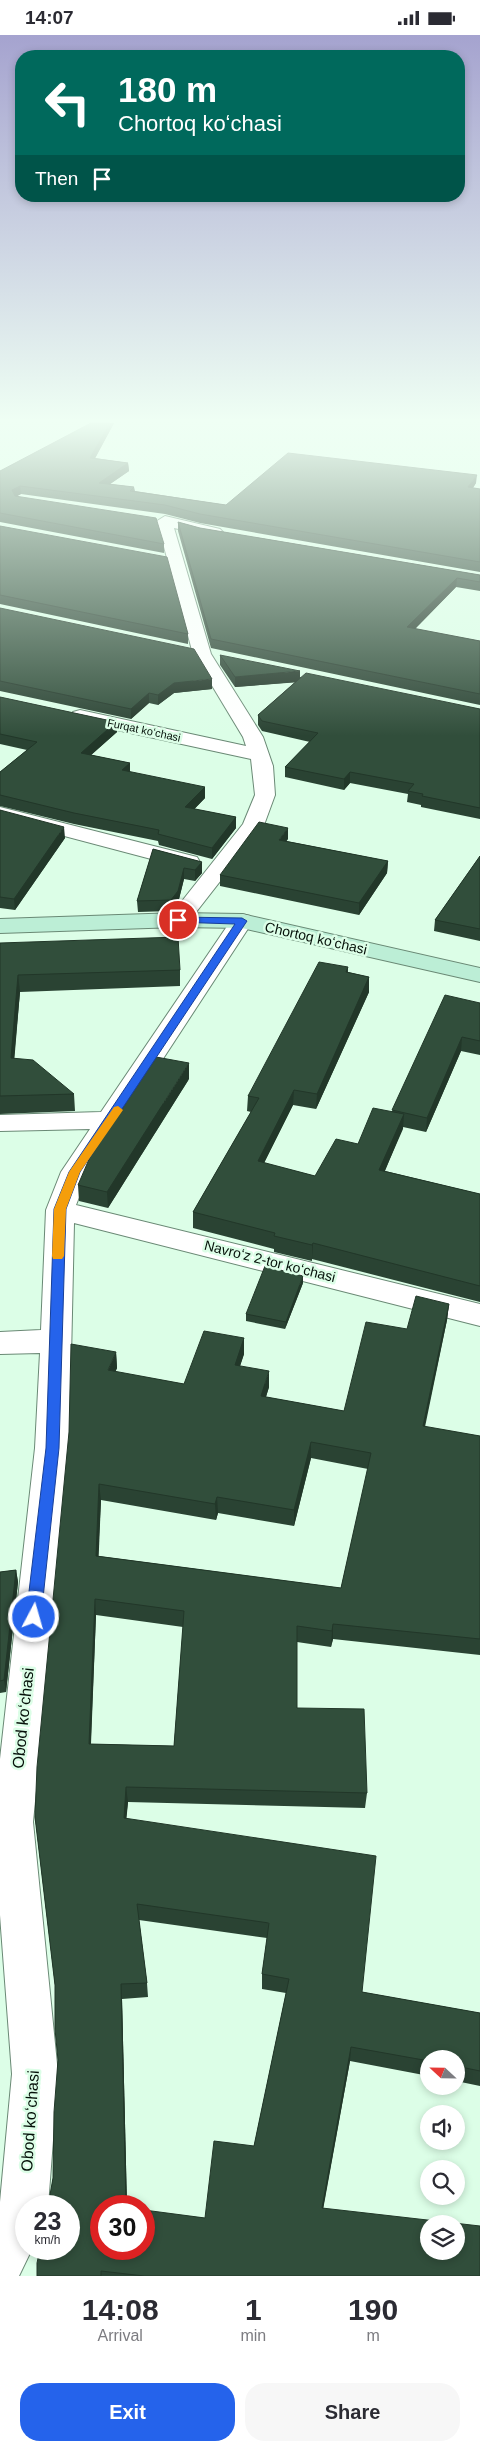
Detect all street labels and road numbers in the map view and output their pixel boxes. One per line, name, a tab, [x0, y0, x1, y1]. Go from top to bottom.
street label: Furqat koʻchasi	[106, 716, 182, 744]
street label: Chortoq koʻchasi	[263, 918, 369, 958]
street label: Navroʻz 2-tor koʻchasi	[203, 1237, 337, 1285]
street label: Obod koʻchasi	[9, 1667, 37, 1769]
street label: Obod koʻchasi	[18, 2070, 42, 2172]

